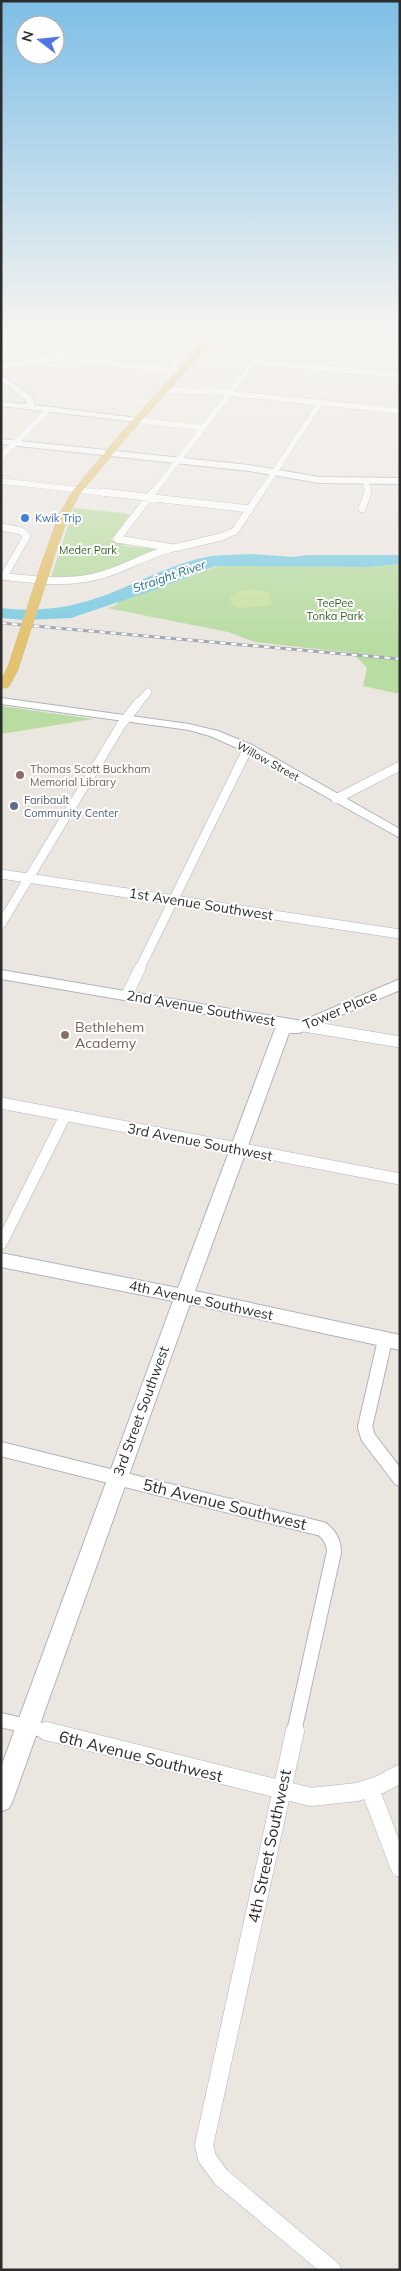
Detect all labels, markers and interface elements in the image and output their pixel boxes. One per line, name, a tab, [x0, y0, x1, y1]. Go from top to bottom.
north arrow	[15, 15, 65, 65]
text: N	[17, 29, 38, 44]
place label: Kwik Trip	[35, 511, 82, 525]
marker: Kwik Trip	[19, 512, 31, 524]
park label: Meder Park	[59, 543, 117, 557]
water label: Straight River	[131, 556, 208, 595]
park label: TeePee Tonka Park	[307, 596, 364, 623]
street label: Willow Street	[234, 738, 302, 784]
place label: Thomas Scott Buckham Memorial Library	[30, 762, 150, 789]
marker: Thomas Scott Buckham Memorial Library	[14, 769, 26, 781]
place label: Faribault Community Center	[24, 793, 118, 820]
marker: Faribault Community Center	[8, 800, 20, 812]
street label: 1st Avenue Southwest	[128, 884, 274, 924]
street label: 2nd Avenue Southwest	[125, 986, 277, 1030]
street label: Tower Place	[300, 986, 380, 1034]
place label: Bethlehem Academy	[75, 1018, 144, 1052]
marker: Bethlehem Academy	[59, 1029, 71, 1041]
street label: 3rd Avenue Southwest	[126, 1119, 274, 1165]
street label: 4th Avenue Southwest	[127, 1276, 275, 1324]
street label: 3rd Street Southwest	[109, 1343, 173, 1478]
street label: 5th Avenue Southwest	[141, 1474, 309, 1534]
street label: 6th Avenue Southwest	[57, 1726, 225, 1786]
street label: 4th Street Southwest	[243, 1767, 295, 1925]

